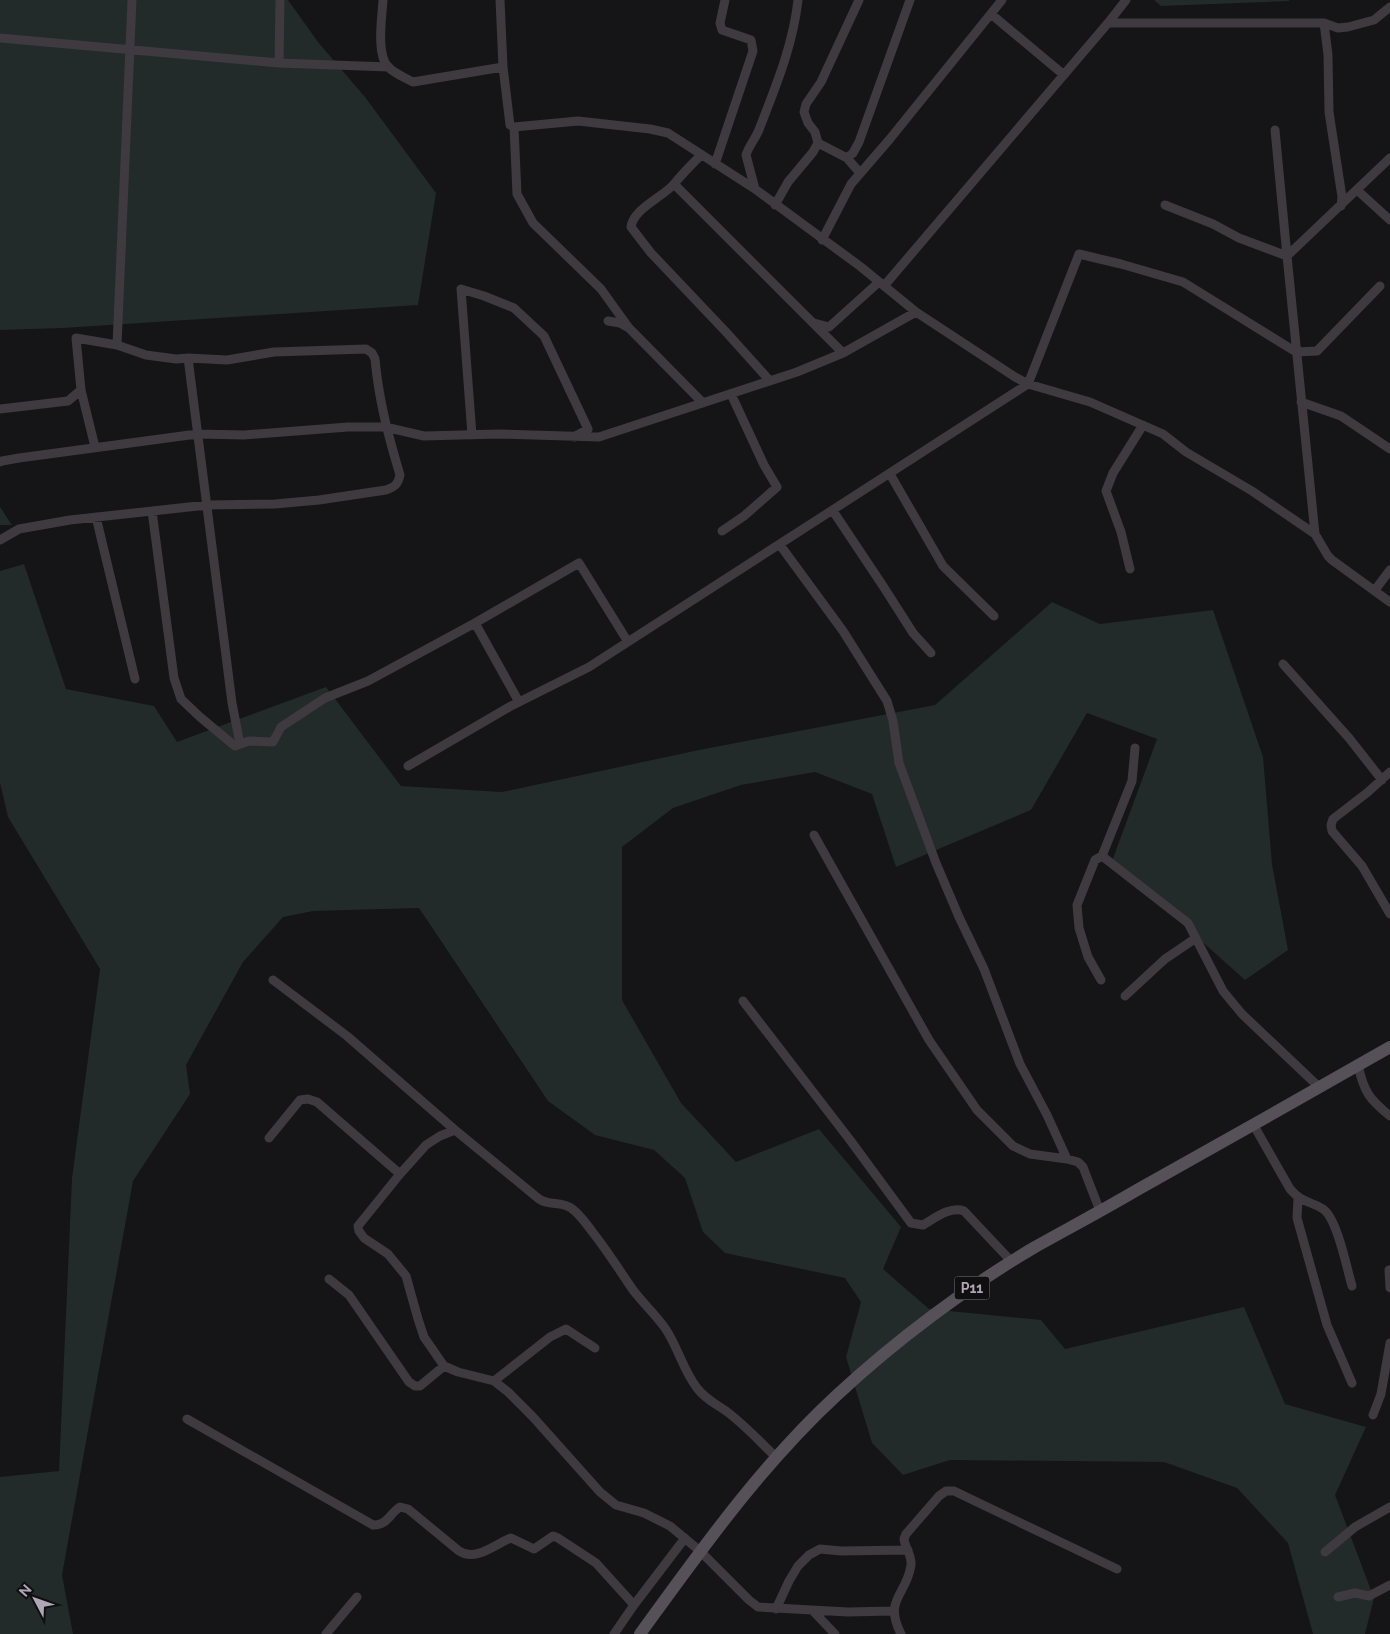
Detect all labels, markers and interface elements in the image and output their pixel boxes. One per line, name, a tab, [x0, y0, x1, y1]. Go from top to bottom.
road number: P11	[954, 1276, 990, 1300]
north arrow	[10, 1574, 60, 1624]
text: N	[16, 1581, 35, 1600]

